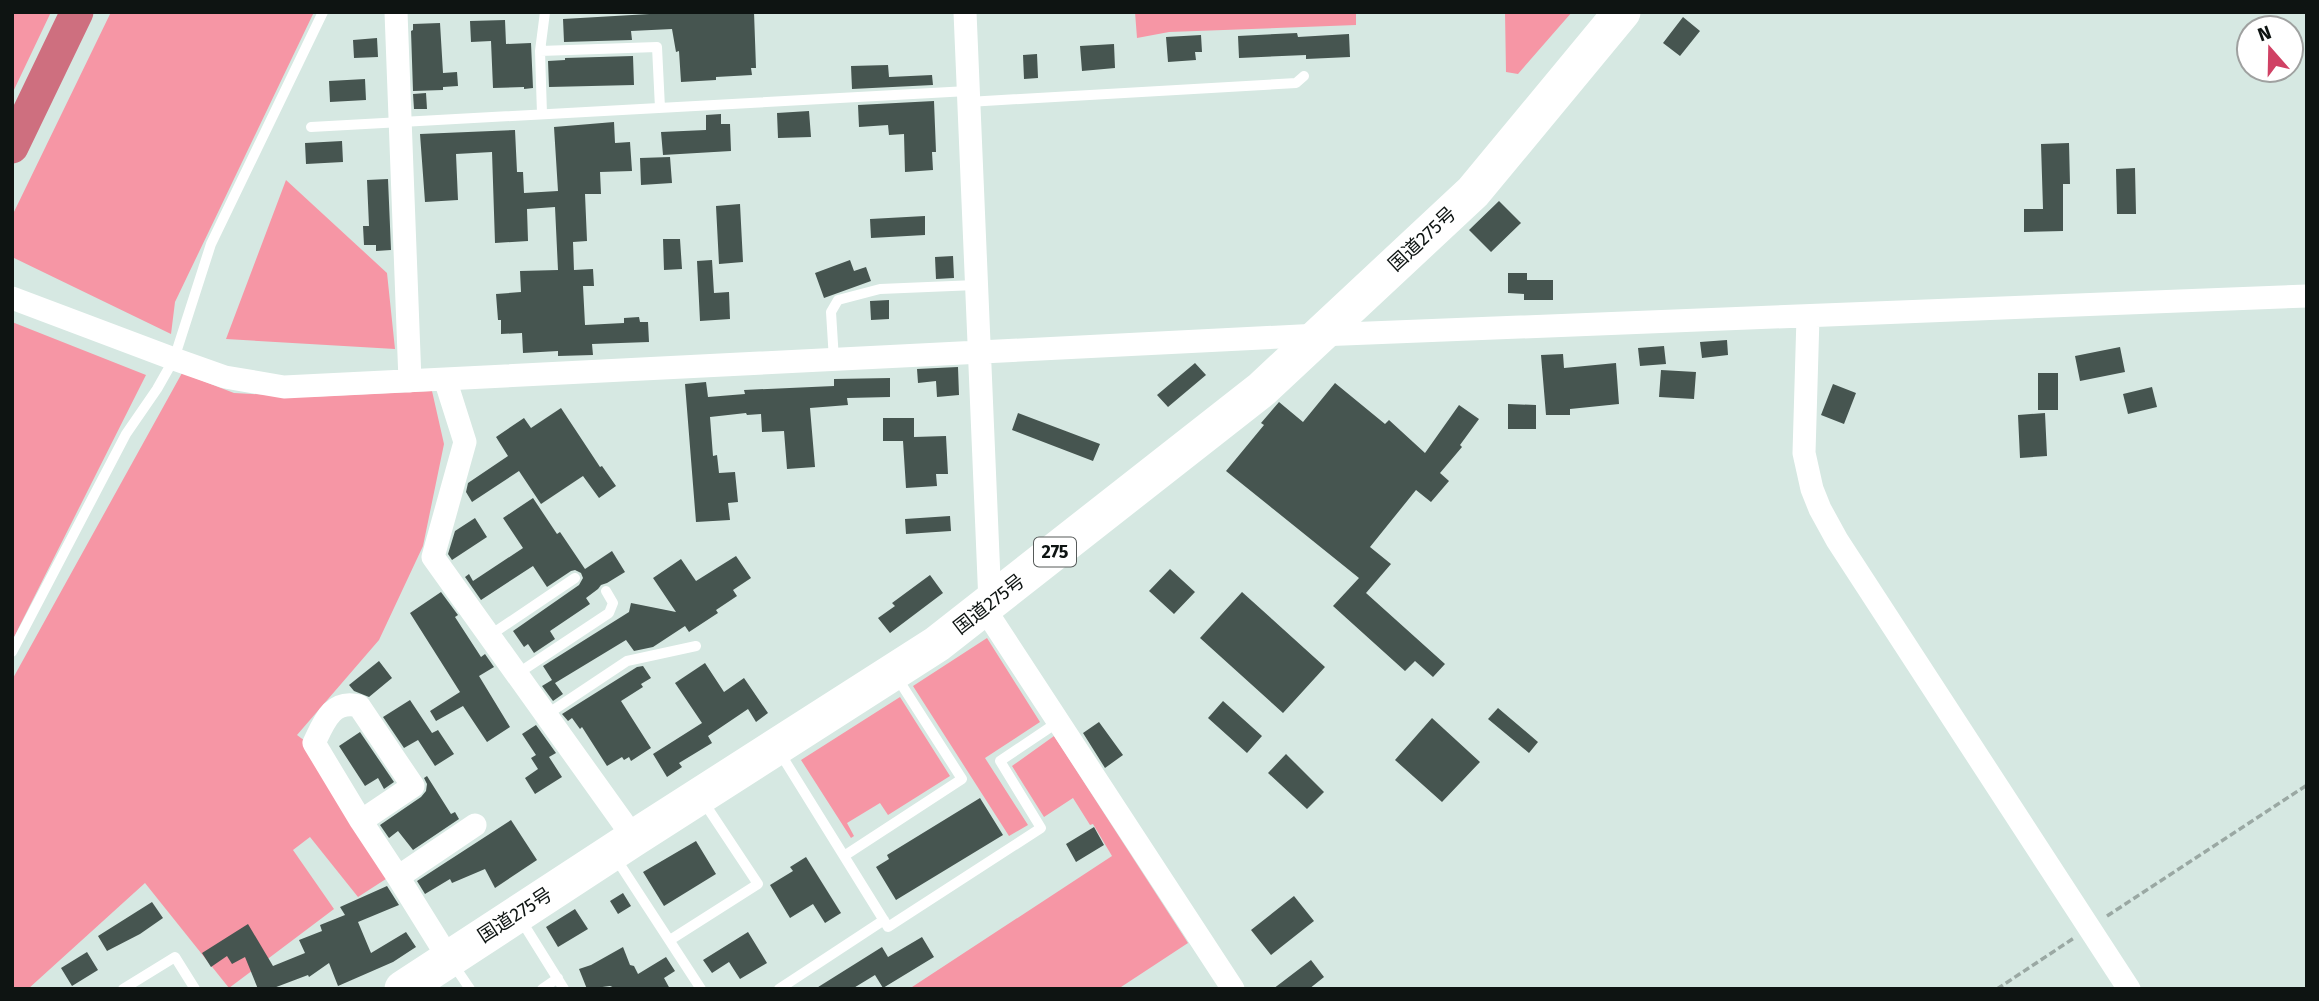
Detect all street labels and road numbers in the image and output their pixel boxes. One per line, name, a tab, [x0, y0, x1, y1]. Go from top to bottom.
street label: 国道275号	[1383, 202, 1461, 276]
road number: 275	[1034, 538, 1076, 566]
street label: 国道275号	[949, 569, 1029, 639]
street label: 国道275号	[474, 883, 556, 947]

